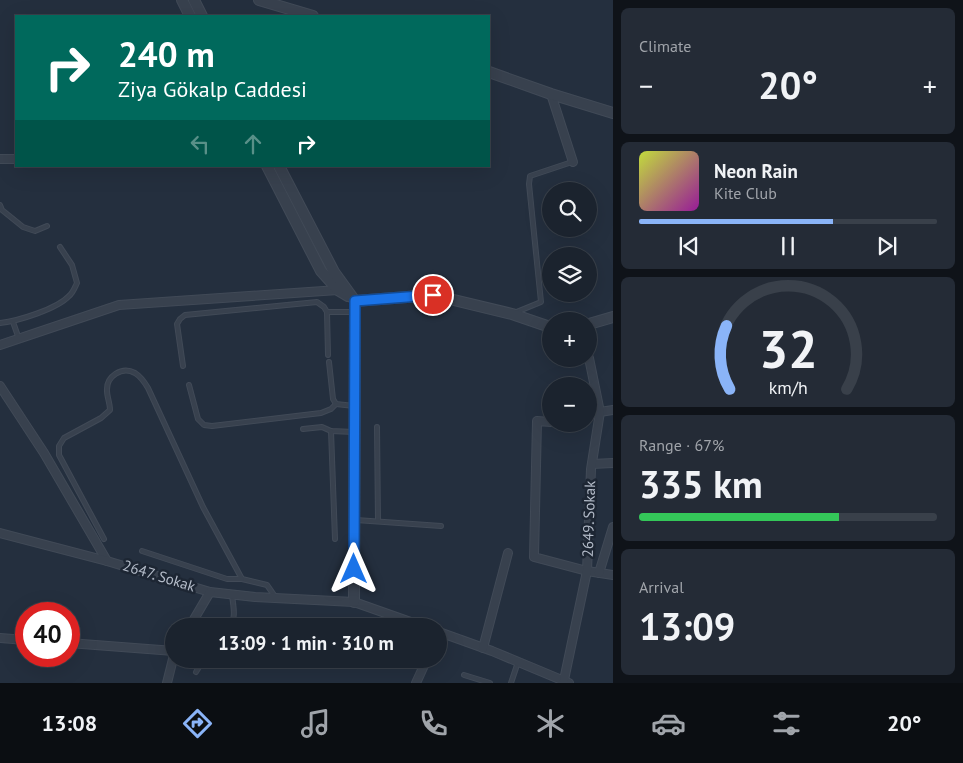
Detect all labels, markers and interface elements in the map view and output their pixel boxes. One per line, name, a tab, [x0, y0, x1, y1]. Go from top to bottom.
text: 240 m	[118, 31, 215, 77]
icon: right	[35, 35, 100, 100]
text: Climate	[639, 36, 691, 56]
text: 20°	[758, 60, 818, 109]
text: −	[639, 67, 653, 104]
text: +	[923, 67, 937, 104]
text: Ziya Gökalp Caddesi	[118, 75, 307, 103]
icon: left	[186, 130, 214, 158]
icon: ahead	[239, 130, 267, 158]
icon: right	[292, 130, 320, 158]
text: Neon Rain	[714, 159, 798, 183]
map controls	[542, 182, 597, 432]
button: search	[542, 182, 597, 237]
text: Kite Club	[714, 183, 777, 203]
icon: previous	[675, 232, 703, 260]
icon: pause	[774, 232, 802, 260]
icon: next	[873, 232, 901, 260]
button: layers	[542, 247, 597, 302]
pin	[412, 274, 454, 316]
icon: arrive	[419, 281, 447, 309]
button: +	[542, 312, 597, 367]
text: 32	[759, 315, 817, 382]
text: km/h	[768, 376, 808, 399]
button: −	[542, 377, 597, 432]
text: Range · 67%	[639, 435, 724, 455]
text: 335 km	[639, 459, 763, 508]
street label: 2649. Sokak	[578, 480, 599, 558]
position arrow	[327, 542, 379, 594]
street label: 2647. Sokak	[121, 555, 199, 596]
text: Arrival	[639, 577, 684, 597]
text: 13:09	[639, 601, 735, 650]
speed limit sign: 40	[15, 602, 80, 667]
text: 13:09 · 1 min · 310 m	[218, 631, 394, 655]
icon: directions	[180, 706, 215, 741]
icon: music	[298, 706, 333, 741]
icon: phone	[416, 706, 451, 741]
icon: climate	[533, 706, 568, 741]
icon: car	[651, 706, 686, 741]
icon: filters	[769, 706, 804, 741]
text: 13:08	[41, 709, 97, 737]
text: 20°	[887, 709, 921, 737]

